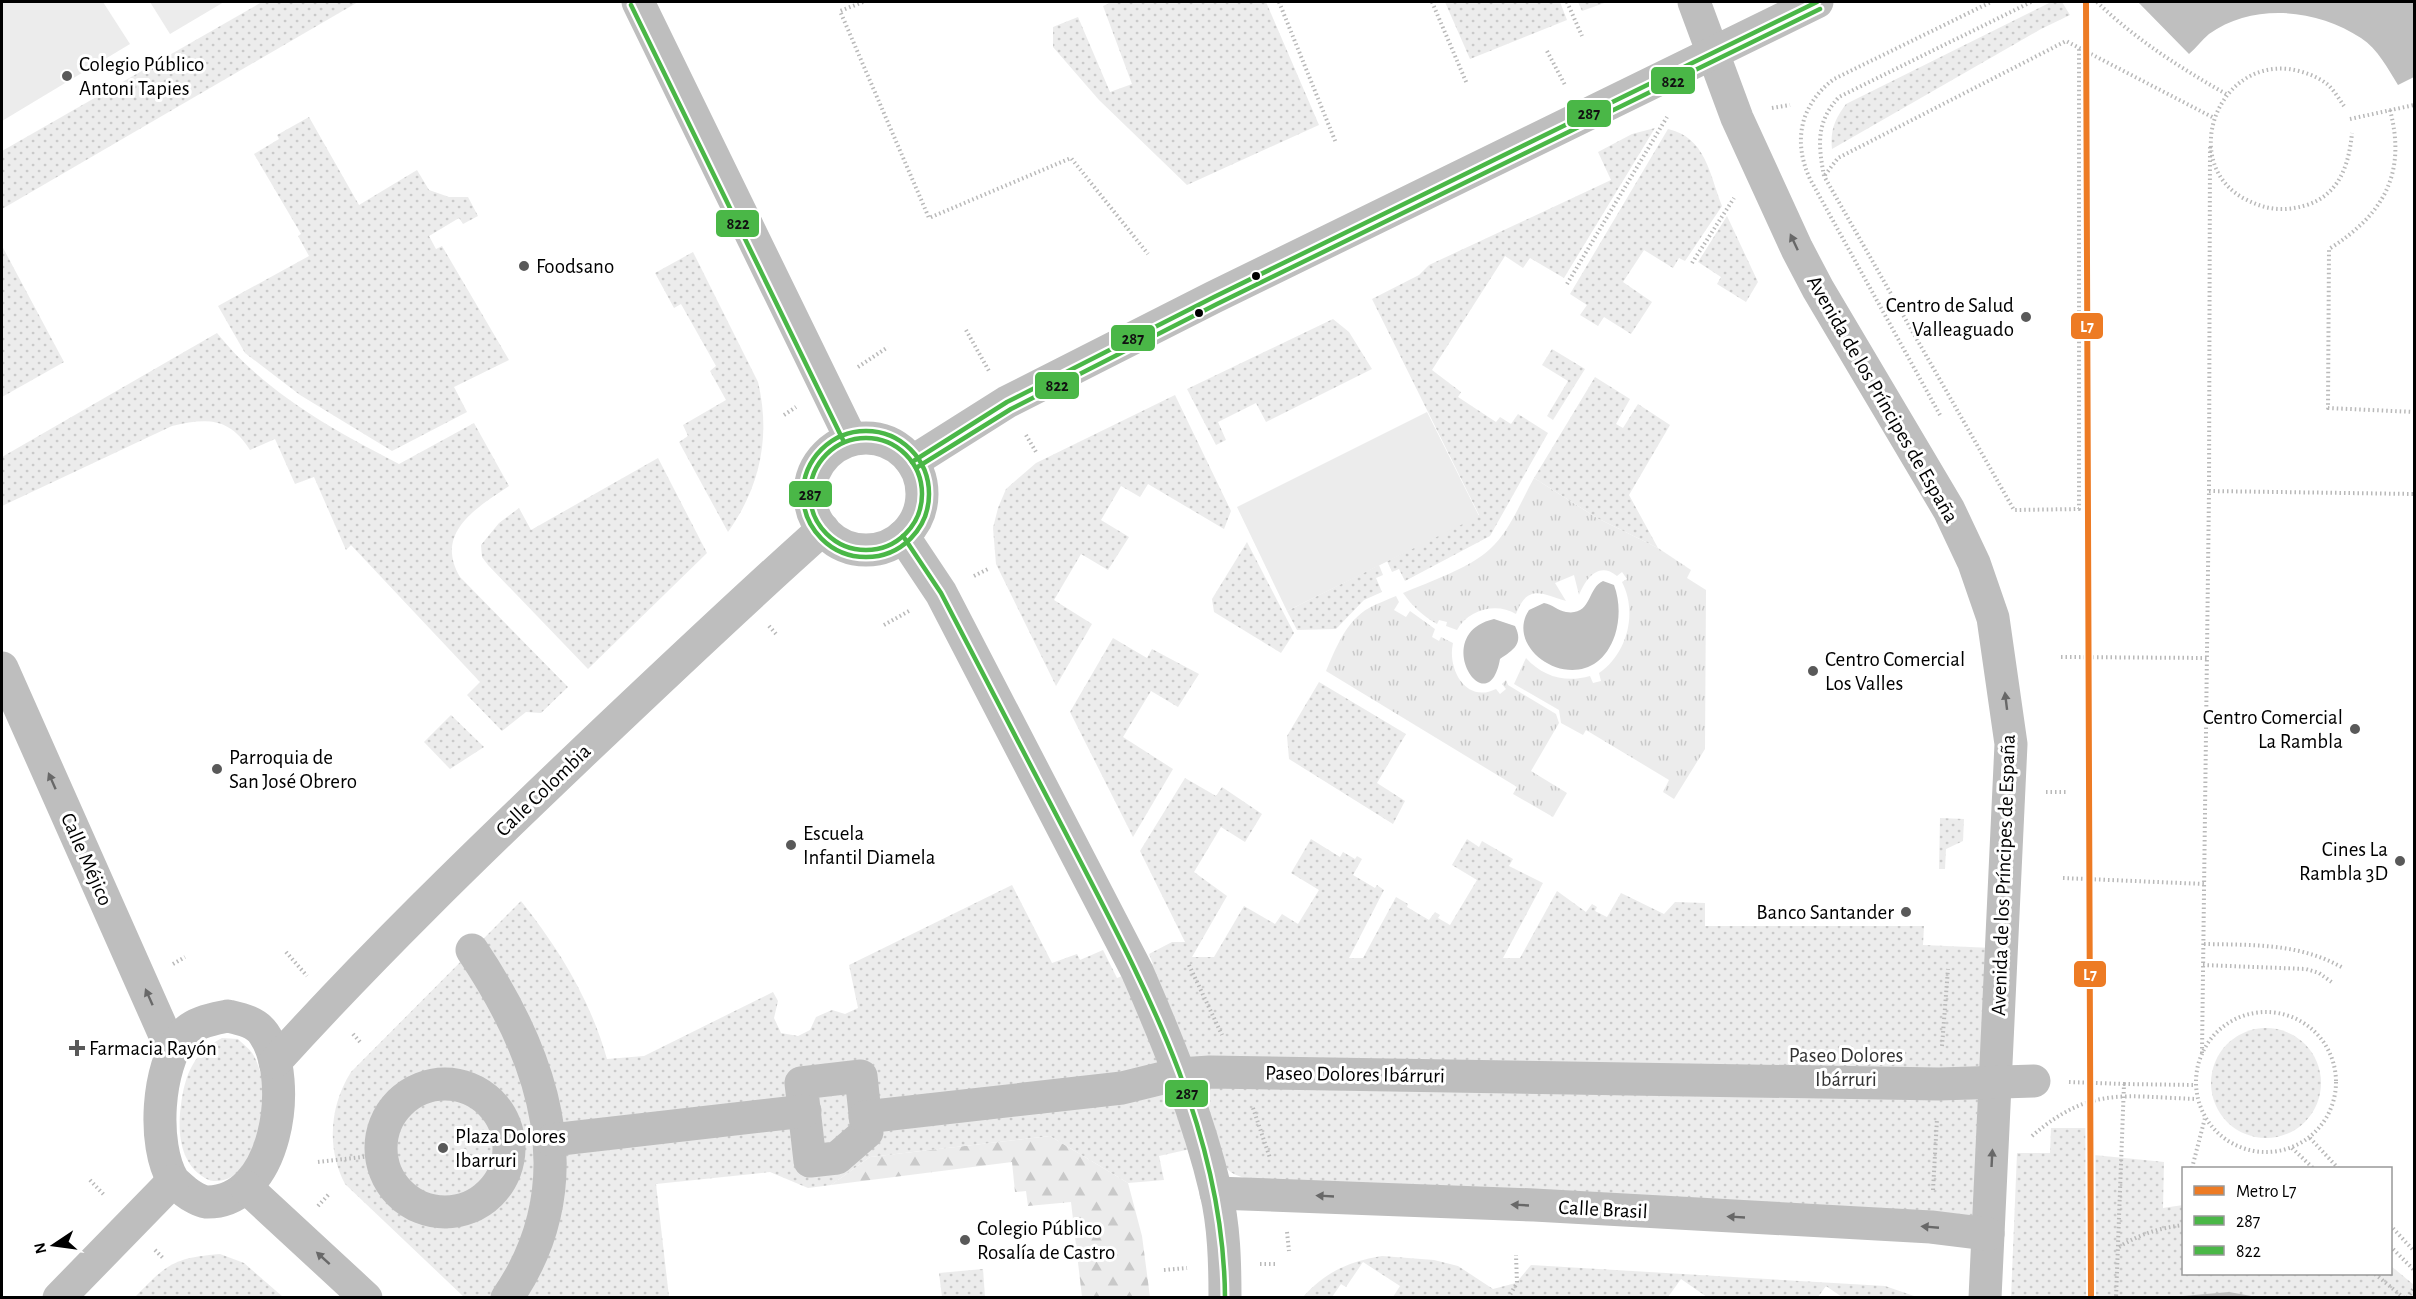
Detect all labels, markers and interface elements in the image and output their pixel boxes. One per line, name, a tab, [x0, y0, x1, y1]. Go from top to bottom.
place label: Colegio Público Antoni Tapies	[79, 54, 204, 99]
line badge: 822	[1650, 66, 1696, 95]
marker: Colegio Público Antoni Tapies	[60, 69, 74, 83]
text: 822	[1662, 74, 1685, 90]
line badge: 287	[1566, 99, 1612, 128]
text: 287	[1578, 106, 1600, 122]
line badge: 822	[715, 209, 760, 238]
text: 822	[727, 216, 750, 232]
one-way arrow	[1789, 233, 1799, 251]
place label: Foodsano	[536, 256, 614, 277]
marker: Foodsano	[517, 259, 531, 273]
unlabelled marker	[1250, 270, 1262, 282]
street label: Avenida de los Príncipes de España	[1803, 272, 1962, 527]
place label: Centro de Salud Valleaguado	[1886, 295, 2014, 340]
unlabelled marker	[1193, 307, 1205, 319]
marker: Centro de Salud Valleaguado	[2019, 310, 2033, 324]
line badge: L7	[2070, 312, 2104, 340]
text: L7	[2080, 319, 2094, 335]
line badge: 287	[1110, 324, 1156, 352]
text: 287	[1122, 331, 1144, 347]
line badge: 822	[1034, 371, 1080, 400]
text: 822	[1046, 378, 1069, 394]
line badge: 287	[788, 480, 833, 508]
text: 287	[799, 487, 821, 503]
place label: Centro Comercial Los Valles	[1825, 649, 1965, 694]
marker: Centro Comercial Los Valles	[1806, 664, 1820, 678]
one-way arrow	[2001, 691, 2011, 710]
place label: Centro Comercial La Rambla	[2203, 707, 2343, 752]
marker: Centro Comercial La Rambla	[2348, 722, 2362, 736]
street label: Avenida de los Príncipes de España	[1988, 734, 2019, 1016]
street label: Calle Colombia	[492, 740, 595, 841]
place label: Parroquia de San José Obrero	[229, 747, 357, 792]
marker: Parroquia de San José Obrero	[210, 762, 224, 776]
one-way arrow	[47, 772, 56, 790]
street label: Calle Méjico	[57, 810, 116, 909]
place label: Escuela Infantil Diamela	[803, 823, 936, 868]
marker: Escuela Infantil Diamela	[784, 838, 798, 852]
place label: Cines La Rambla 3D	[2299, 839, 2388, 884]
marker: Cines La Rambla 3D	[2393, 854, 2407, 868]
place label: Banco Santander	[1756, 902, 1894, 923]
marker: Banco Santander	[1899, 905, 1913, 919]
line badge: L7	[2073, 960, 2107, 988]
text: L7	[2083, 967, 2097, 983]
one-way arrow	[144, 989, 153, 1006]
place label: Farmacia Rayón	[89, 1038, 217, 1059]
marker: Farmacia Rayón	[70, 1041, 84, 1055]
park label: Paseo Dolores Ibárruri	[1789, 1045, 1903, 1090]
street label: Paseo Dolores Ibárruri	[1265, 1062, 1445, 1087]
line badge: 287	[1164, 1079, 1209, 1108]
text: 287	[1176, 1086, 1198, 1102]
place label: Plaza Dolores Ibarruri	[455, 1126, 566, 1171]
marker: Plaza Dolores Ibarruri	[436, 1141, 450, 1155]
one-way arrow	[1988, 1148, 1997, 1167]
legend	[2182, 1167, 2392, 1275]
text: Metro L7	[2236, 1183, 2296, 1201]
one-way arrow	[1316, 1192, 1335, 1201]
street label: Calle Brasil	[1558, 1197, 1648, 1222]
one-way arrow	[1510, 1200, 1529, 1209]
one-way arrow	[1726, 1212, 1745, 1221]
text: 287	[2236, 1213, 2260, 1231]
north arrow	[24, 1215, 84, 1275]
place label: Colegio Público Rosalía de Castro	[977, 1218, 1115, 1263]
one-way arrow	[1921, 1223, 1940, 1232]
marker: Colegio Público Rosalía de Castro	[958, 1233, 972, 1247]
text: N	[31, 1241, 49, 1255]
text: 822	[2236, 1243, 2261, 1261]
one-way arrow	[316, 1252, 331, 1265]

